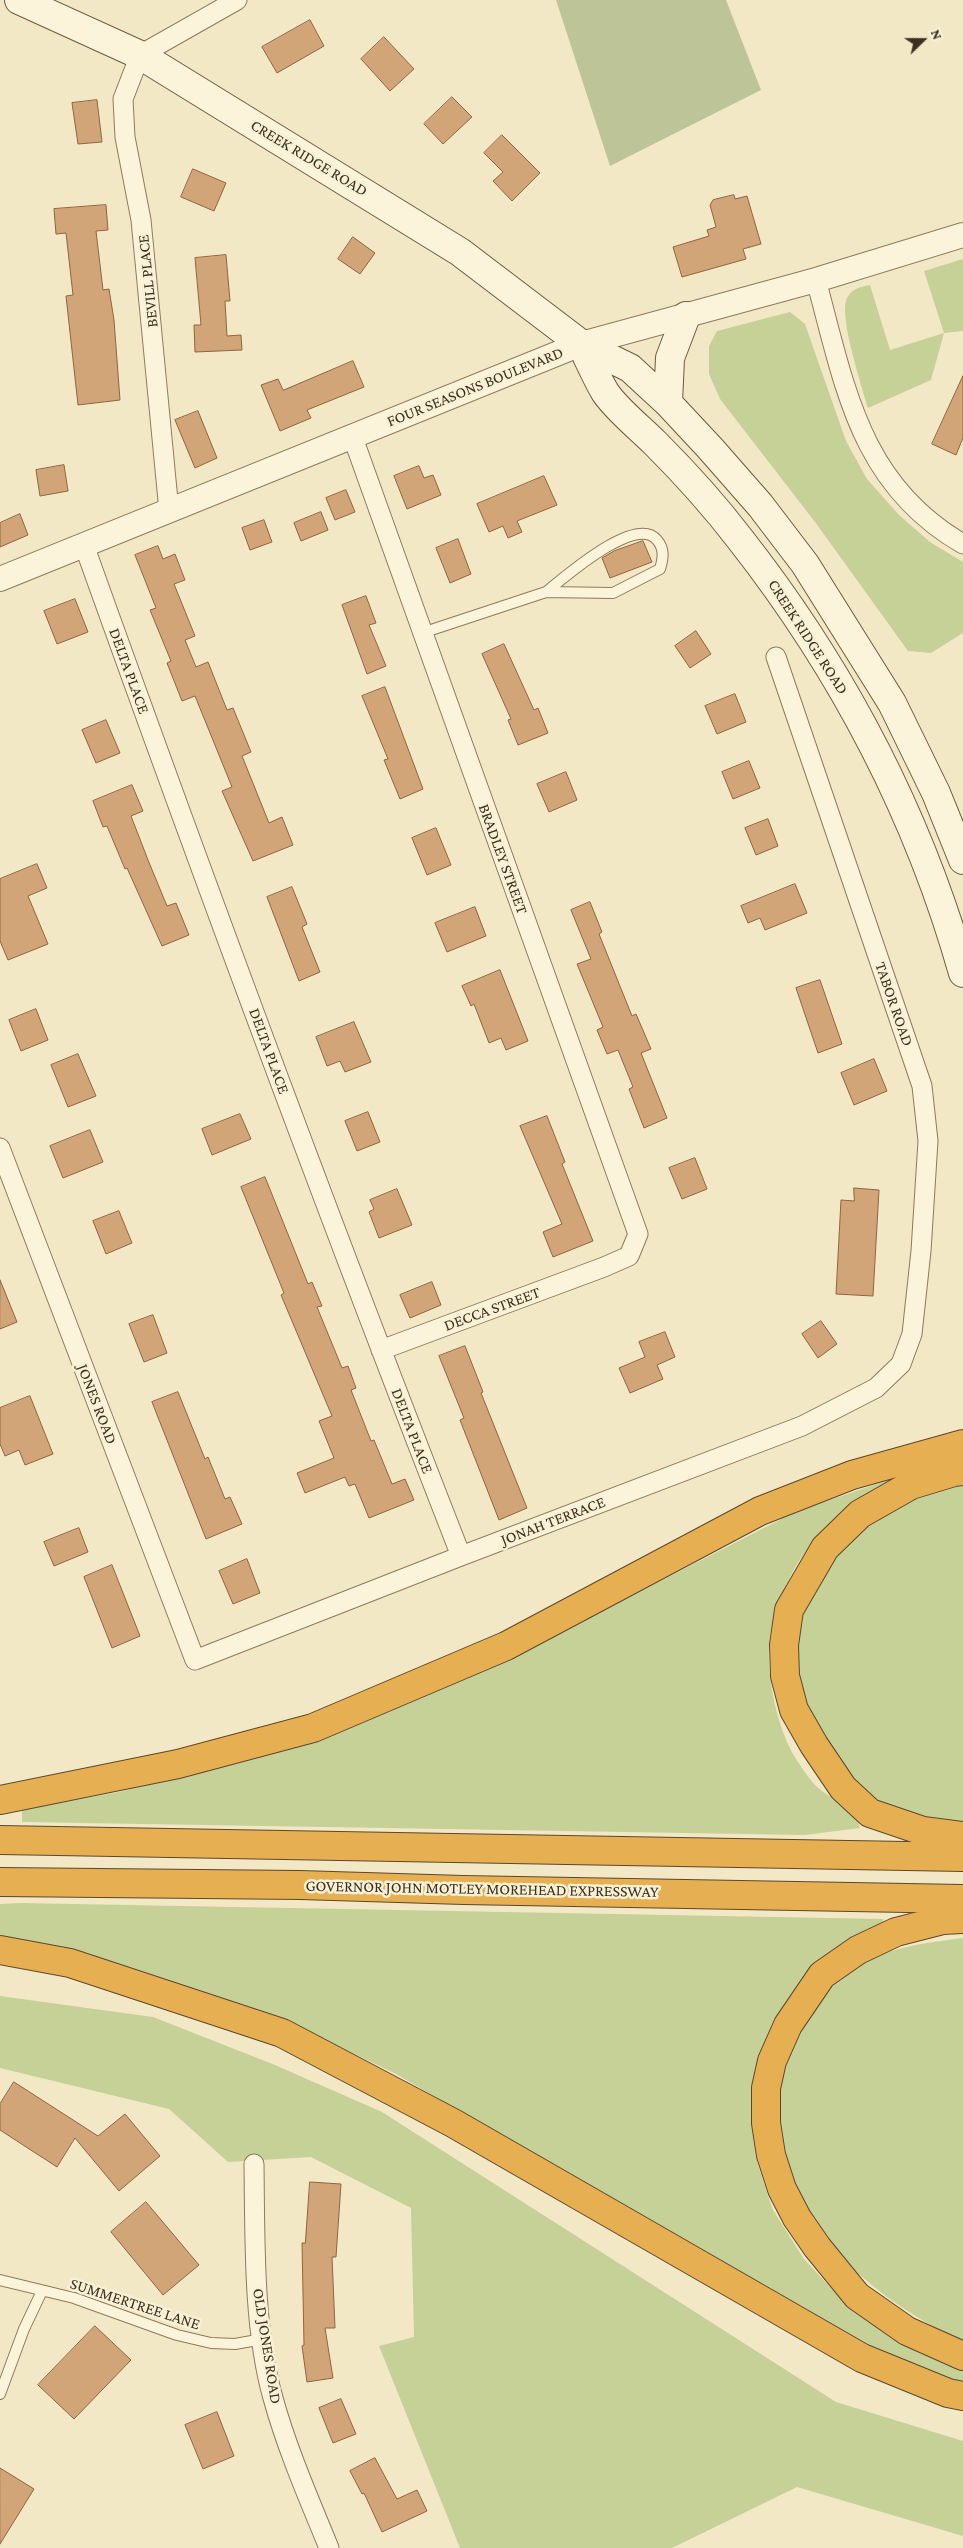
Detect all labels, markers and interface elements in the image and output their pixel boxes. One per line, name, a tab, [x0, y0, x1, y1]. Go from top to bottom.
north arrow	[898, 15, 948, 65]
text: N	[928, 27, 946, 42]
street label: CREEK RIDGE ROAD	[247, 115, 371, 201]
street label: BEVILL PLACE	[134, 234, 162, 328]
street label: FOUR SEASONS BOULEVARD	[384, 343, 566, 431]
street label: CREEK RIDGE ROAD	[764, 576, 852, 698]
street label: DELTA PLACE	[105, 626, 153, 716]
street label: BRADLEY STREET	[474, 801, 532, 917]
street label: TABOR ROAD	[871, 959, 917, 1049]
street label: DELTA PLACE	[245, 1006, 293, 1096]
street label: DECCA STREET	[441, 1283, 543, 1335]
street label: JONES ROAD	[73, 1361, 121, 1447]
street label: DELTA PLACE	[387, 1386, 437, 1476]
street label: JONAH TERRACE	[498, 1492, 608, 1550]
street label: GOVERNOR JOHN MOTLEY MOREHEAD EXPRESSWAY	[305, 1876, 659, 1902]
street label: SUMMERTREE LANE	[67, 2274, 203, 2334]
street label: OLD JONES ROAD	[248, 2287, 286, 2405]

